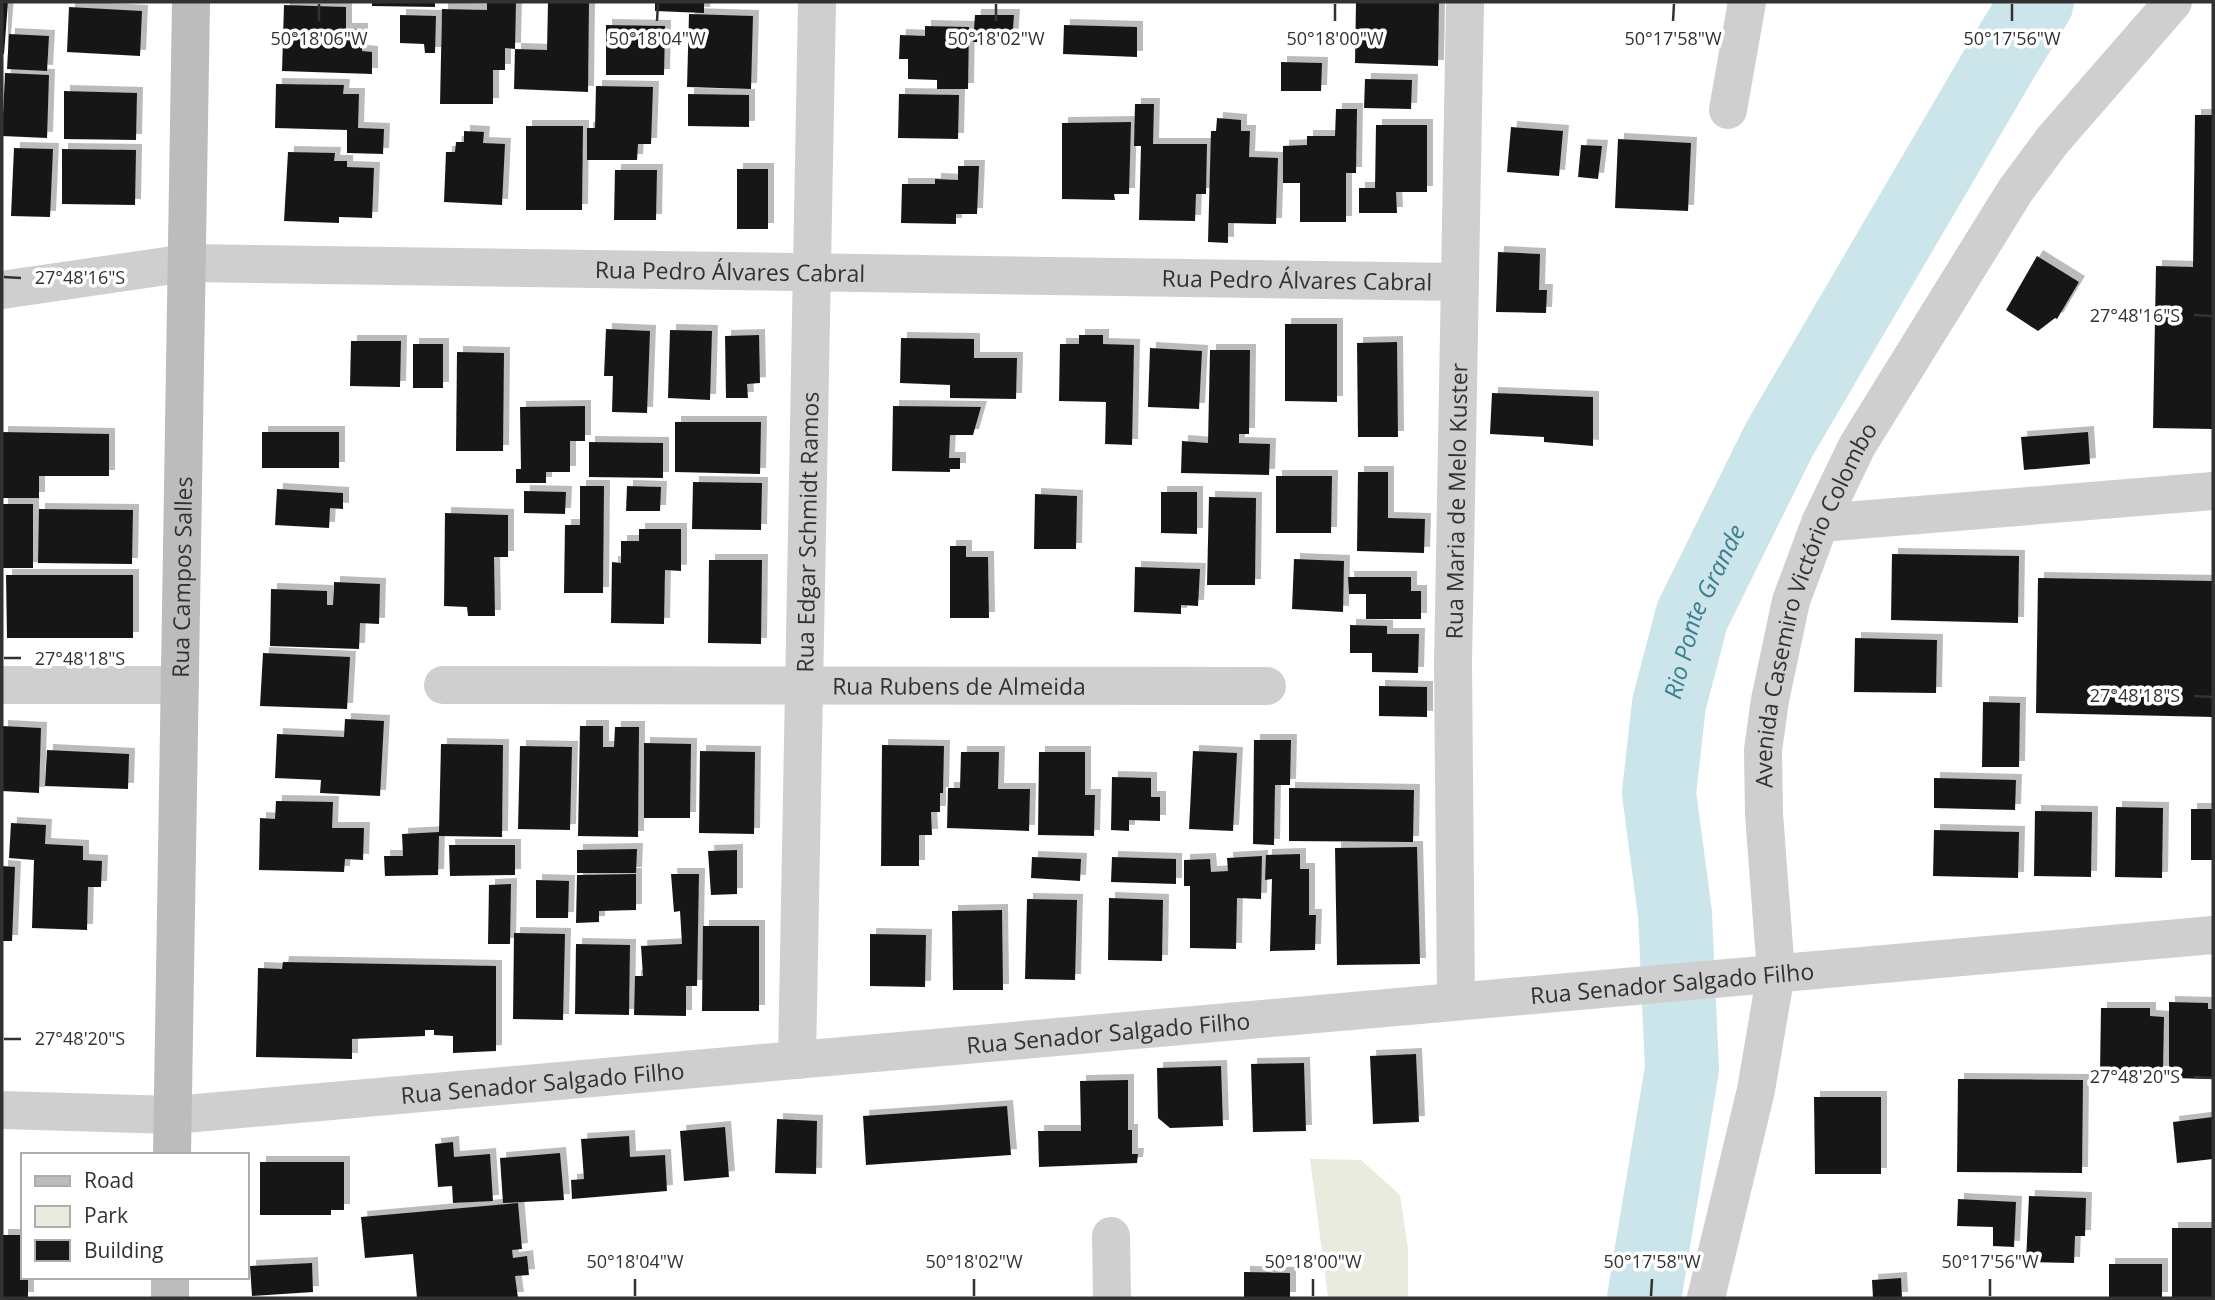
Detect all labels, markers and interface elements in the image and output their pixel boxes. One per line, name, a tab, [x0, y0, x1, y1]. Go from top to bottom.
text: 50°18'06"W	[270, 26, 368, 50]
text: 50°18'04"W	[608, 26, 706, 50]
text: 50°18'02"W	[947, 26, 1045, 50]
text: 50°18'00"W	[1286, 26, 1384, 50]
text: 50°17'58"W	[1624, 26, 1722, 50]
text: 50°17'56"W	[1963, 26, 2061, 50]
street label: Rua Pedro Álvares Cabral	[595, 253, 865, 289]
street label: Rua Pedro Álvares Cabral	[1161, 262, 1432, 298]
text: 27°48'16"S	[35, 265, 125, 289]
text: 27°48'16"S	[2090, 303, 2180, 327]
street label: Rua Maria de Melo Kuster	[1437, 362, 1474, 640]
street label: Rua Edgar Schmidt Ramos	[788, 391, 826, 673]
street label: Avenida Casemiro Victório Colombo	[1747, 416, 1884, 788]
street label: Rua Campos Salles	[164, 476, 199, 678]
water label: Rio Ponte Grande	[1655, 518, 1752, 702]
text: 27°48'18"S	[35, 646, 125, 670]
street label: Rua Rubens de Almeida	[832, 669, 1086, 702]
text: 27°48'18"S	[2090, 683, 2180, 707]
street label: Rua Senador Salgado Filho	[1529, 954, 1815, 1011]
street label: Rua Senador Salgado Filho	[965, 1004, 1251, 1061]
text: 27°48'20"S	[35, 1026, 125, 1050]
street label: Rua Senador Salgado Filho	[399, 1054, 686, 1111]
text: 27°48'20"S	[2090, 1064, 2180, 1088]
legend	[21, 1153, 248, 1279]
text: Road	[84, 1166, 134, 1194]
text: Park	[84, 1201, 128, 1229]
text: Building	[84, 1236, 163, 1264]
text: 50°18'04"W	[586, 1249, 684, 1273]
text: 50°18'02"W	[925, 1249, 1023, 1273]
text: 50°18'00"W	[1264, 1249, 1362, 1273]
text: 50°17'58"W	[1603, 1249, 1701, 1273]
text: 50°17'56"W	[1941, 1249, 2039, 1273]

